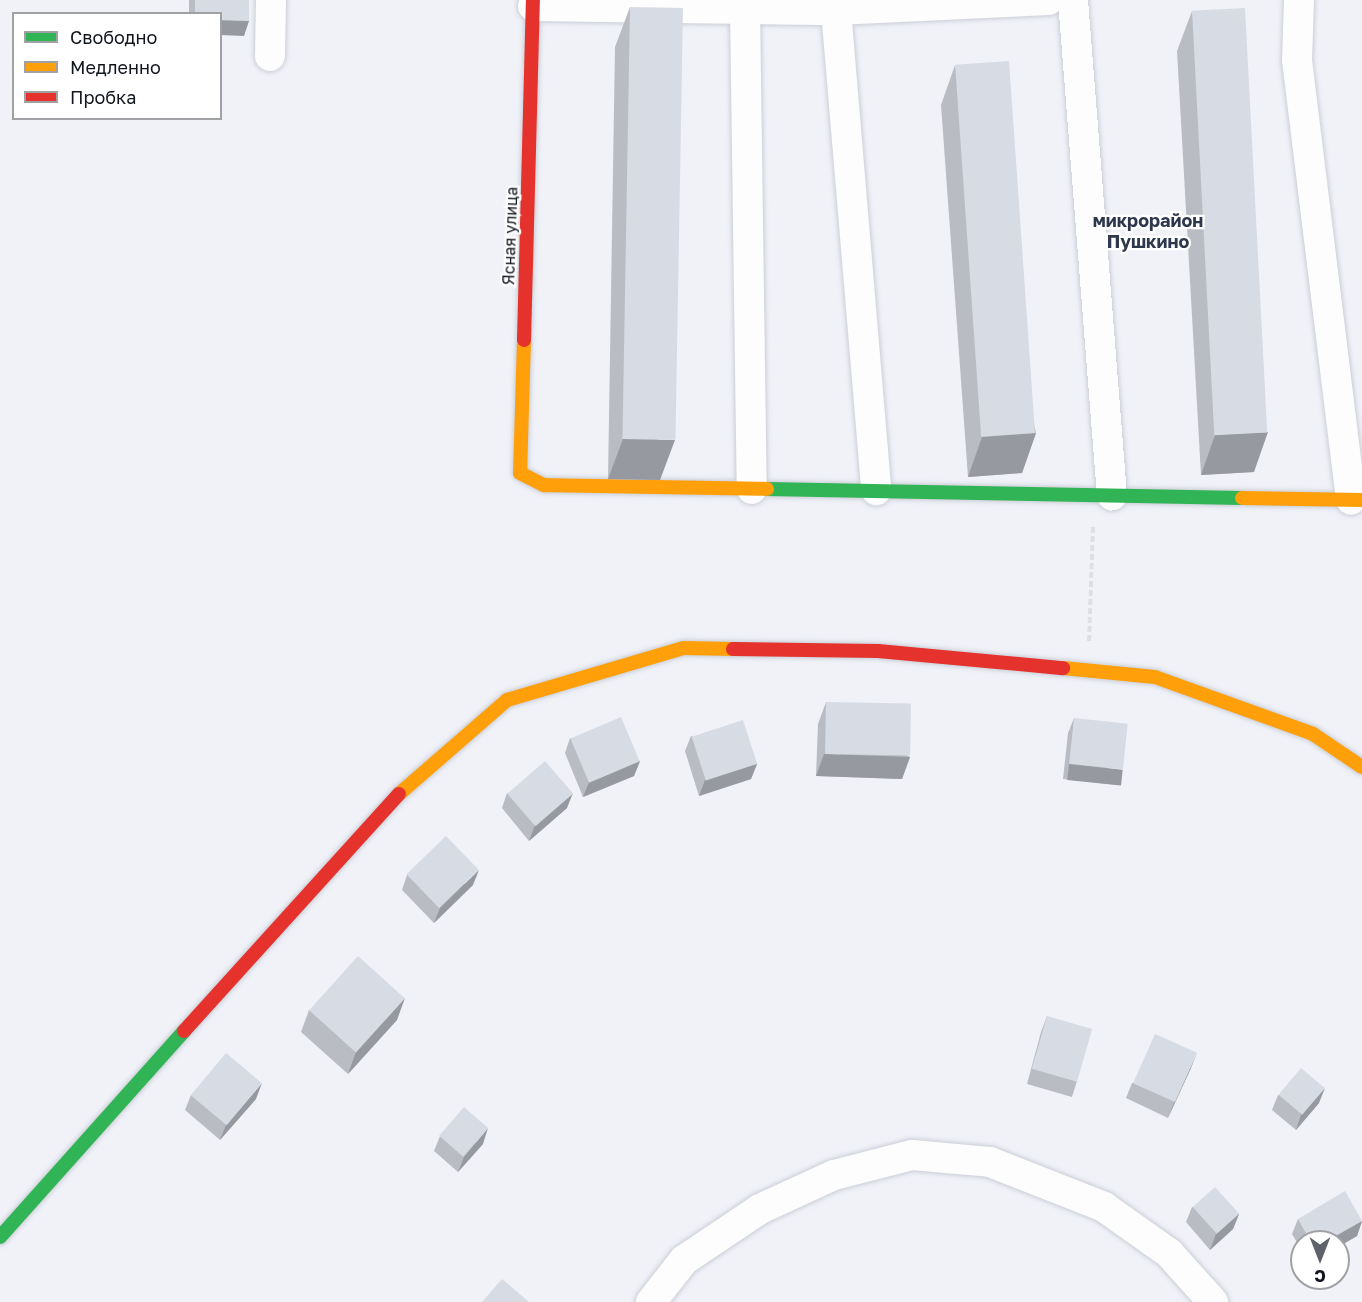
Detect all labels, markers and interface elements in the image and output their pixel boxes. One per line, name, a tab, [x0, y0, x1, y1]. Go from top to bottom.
legend	[12, 12, 222, 120]
text: Свободно	[70, 26, 157, 48]
text: Медленно	[70, 56, 161, 78]
text: Пробка	[70, 86, 136, 108]
street label: Ясная улица	[499, 186, 521, 286]
district label: микрорайон Пушкино	[1093, 210, 1203, 252]
north arrow	[1290, 1230, 1350, 1290]
text: С	[1314, 1266, 1326, 1286]

